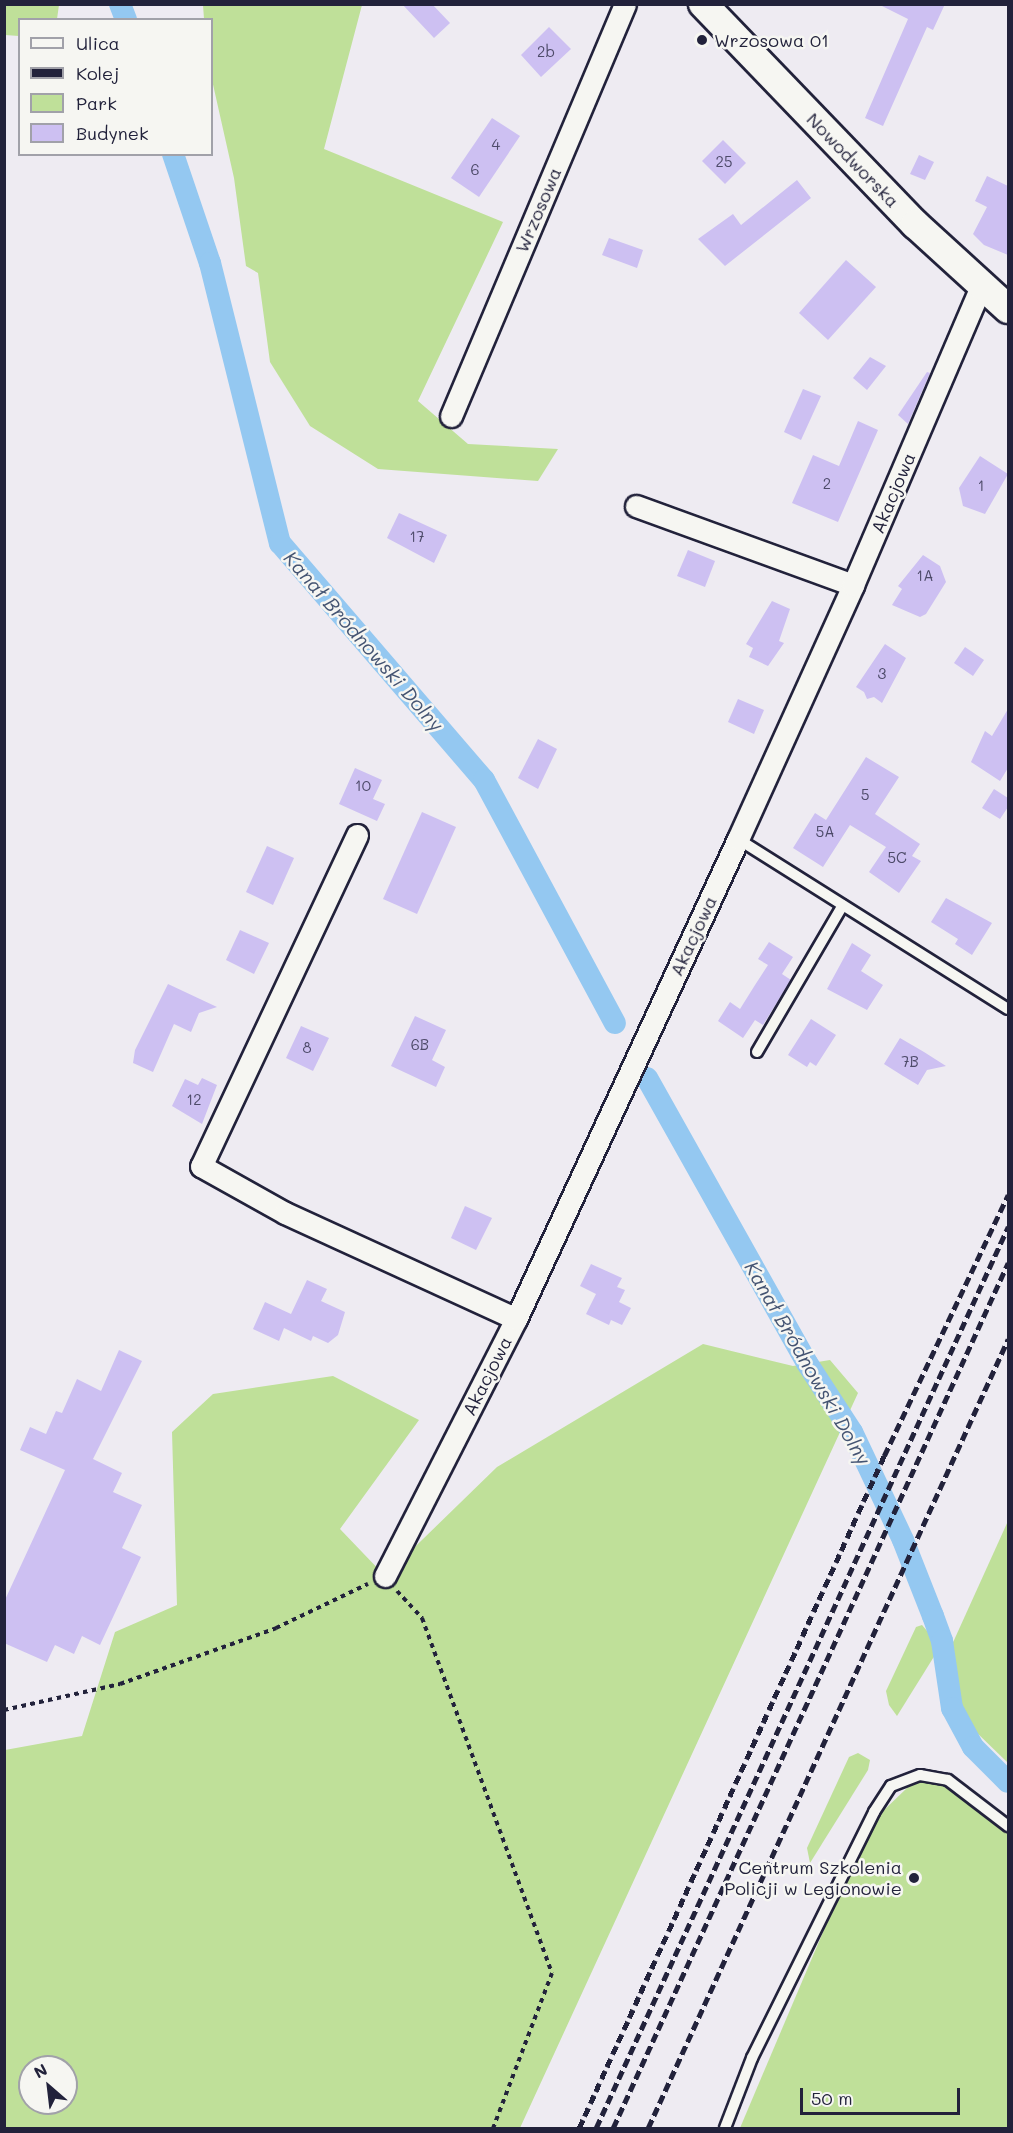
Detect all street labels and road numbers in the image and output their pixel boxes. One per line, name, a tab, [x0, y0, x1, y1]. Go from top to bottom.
street label: Nowodworska	[802, 108, 904, 212]
street label: Wrzosowa	[510, 164, 566, 256]
street label: Akacjowa	[866, 449, 920, 537]
street label: Akacjowa	[665, 893, 721, 979]
street label: Akacjowa	[458, 1333, 516, 1419]

